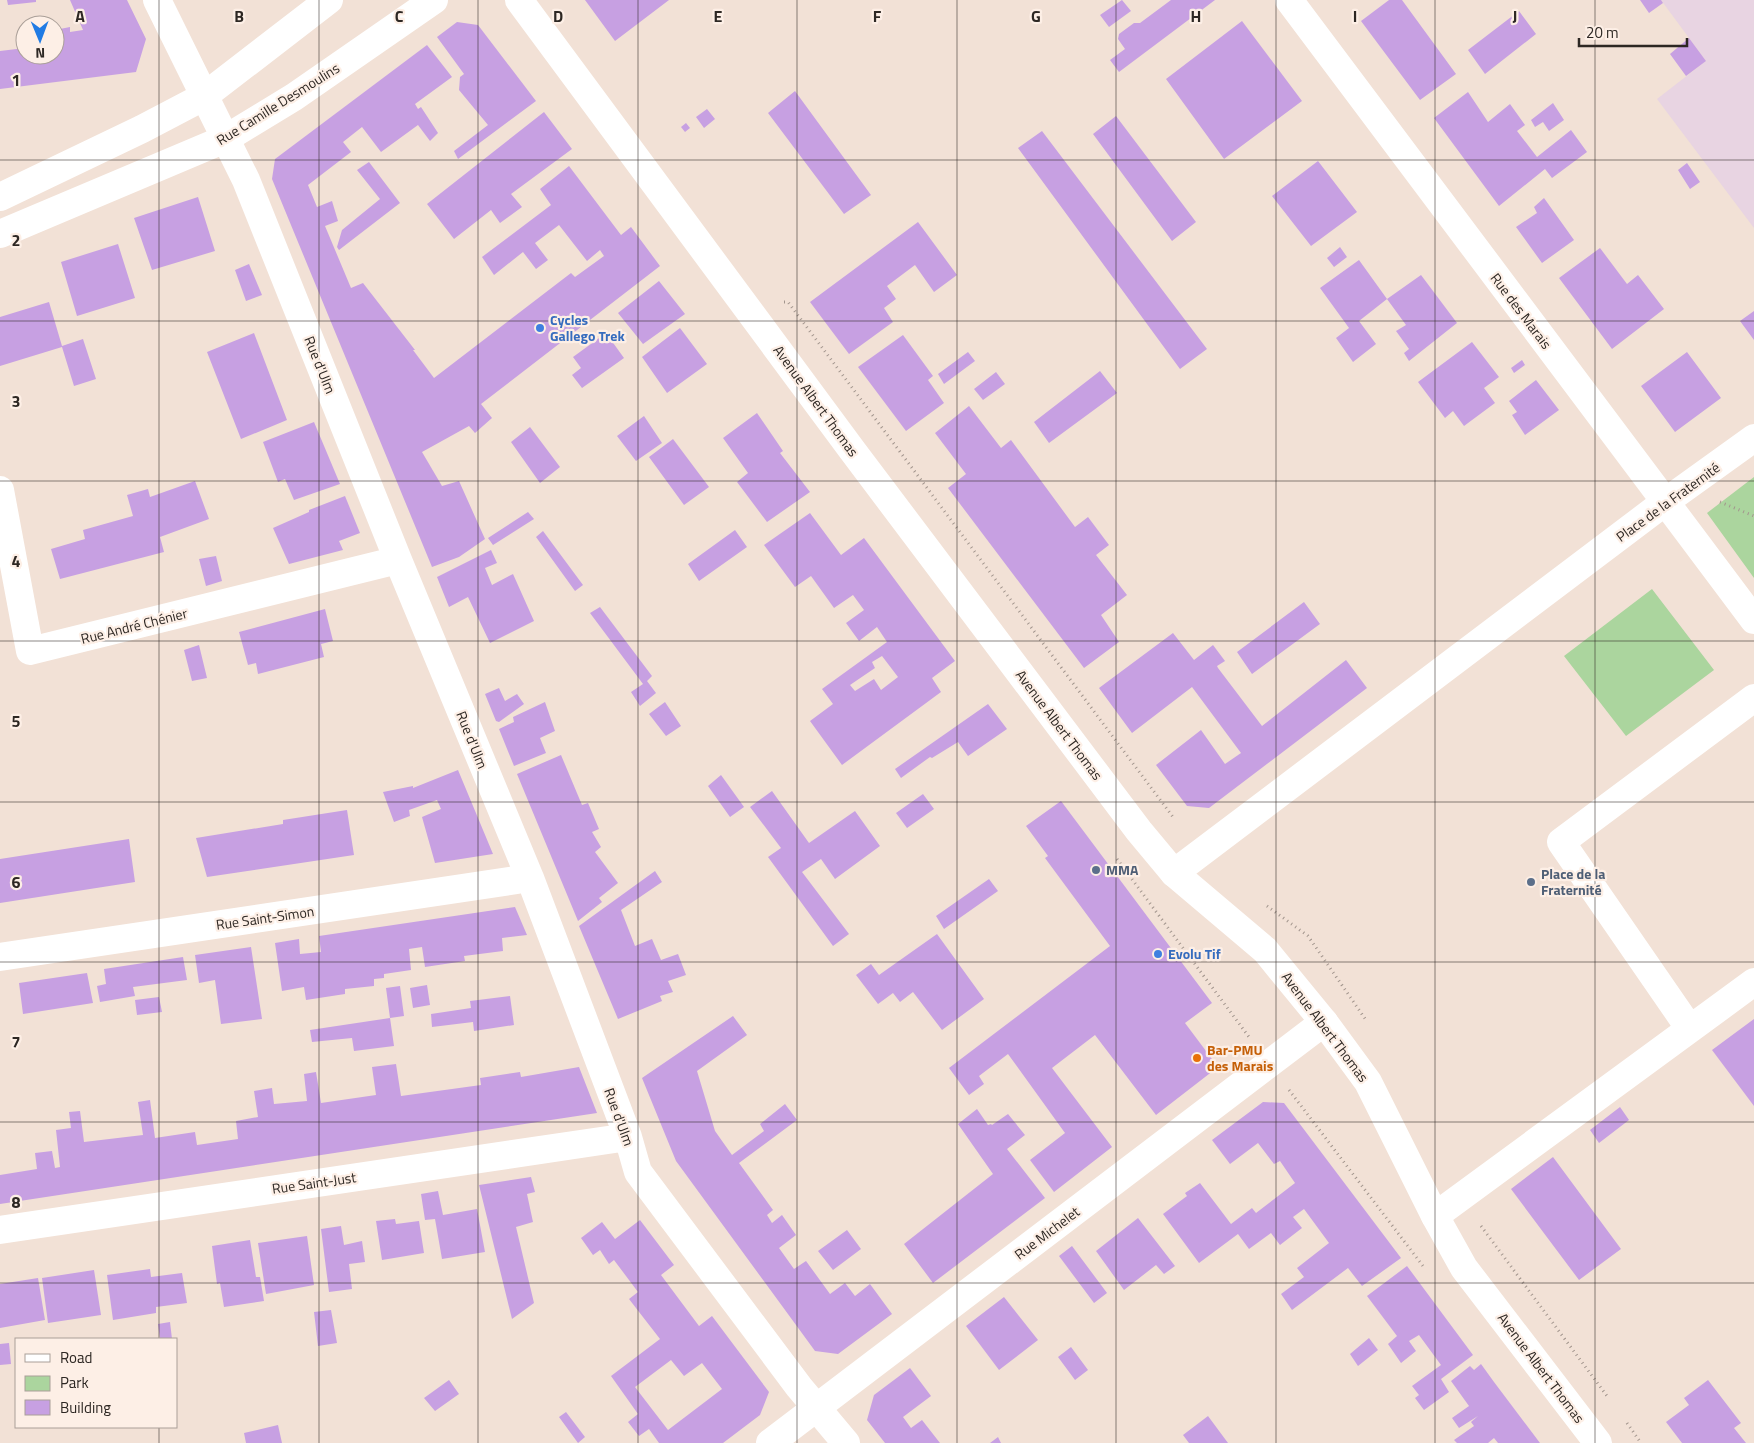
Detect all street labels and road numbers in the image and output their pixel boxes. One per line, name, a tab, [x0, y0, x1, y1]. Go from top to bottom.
street label: Rue Camille Desmoulins	[212, 57, 343, 150]
street label: Rue des Marais	[1486, 268, 1557, 353]
street label: Rue d'Ulm	[299, 333, 342, 397]
street label: Avenue Albert Thomas	[769, 341, 864, 461]
street label: Place de la Fraternité	[1611, 457, 1724, 547]
street label: Rue André Chénier	[78, 602, 189, 649]
street label: Avenue Albert Thomas	[1011, 665, 1108, 784]
street label: Rue d'Ulm	[451, 708, 494, 772]
street label: Rue Saint-Simon	[214, 900, 315, 935]
street label: Avenue Albert Thomas	[1277, 967, 1374, 1086]
street label: Rue d'Ulm	[599, 1085, 640, 1149]
street label: Rue Saint-Just	[271, 1166, 357, 1199]
street label: Rue Michelet	[1010, 1201, 1084, 1264]
street label: Avenue Albert Thomas	[1493, 1308, 1590, 1427]

